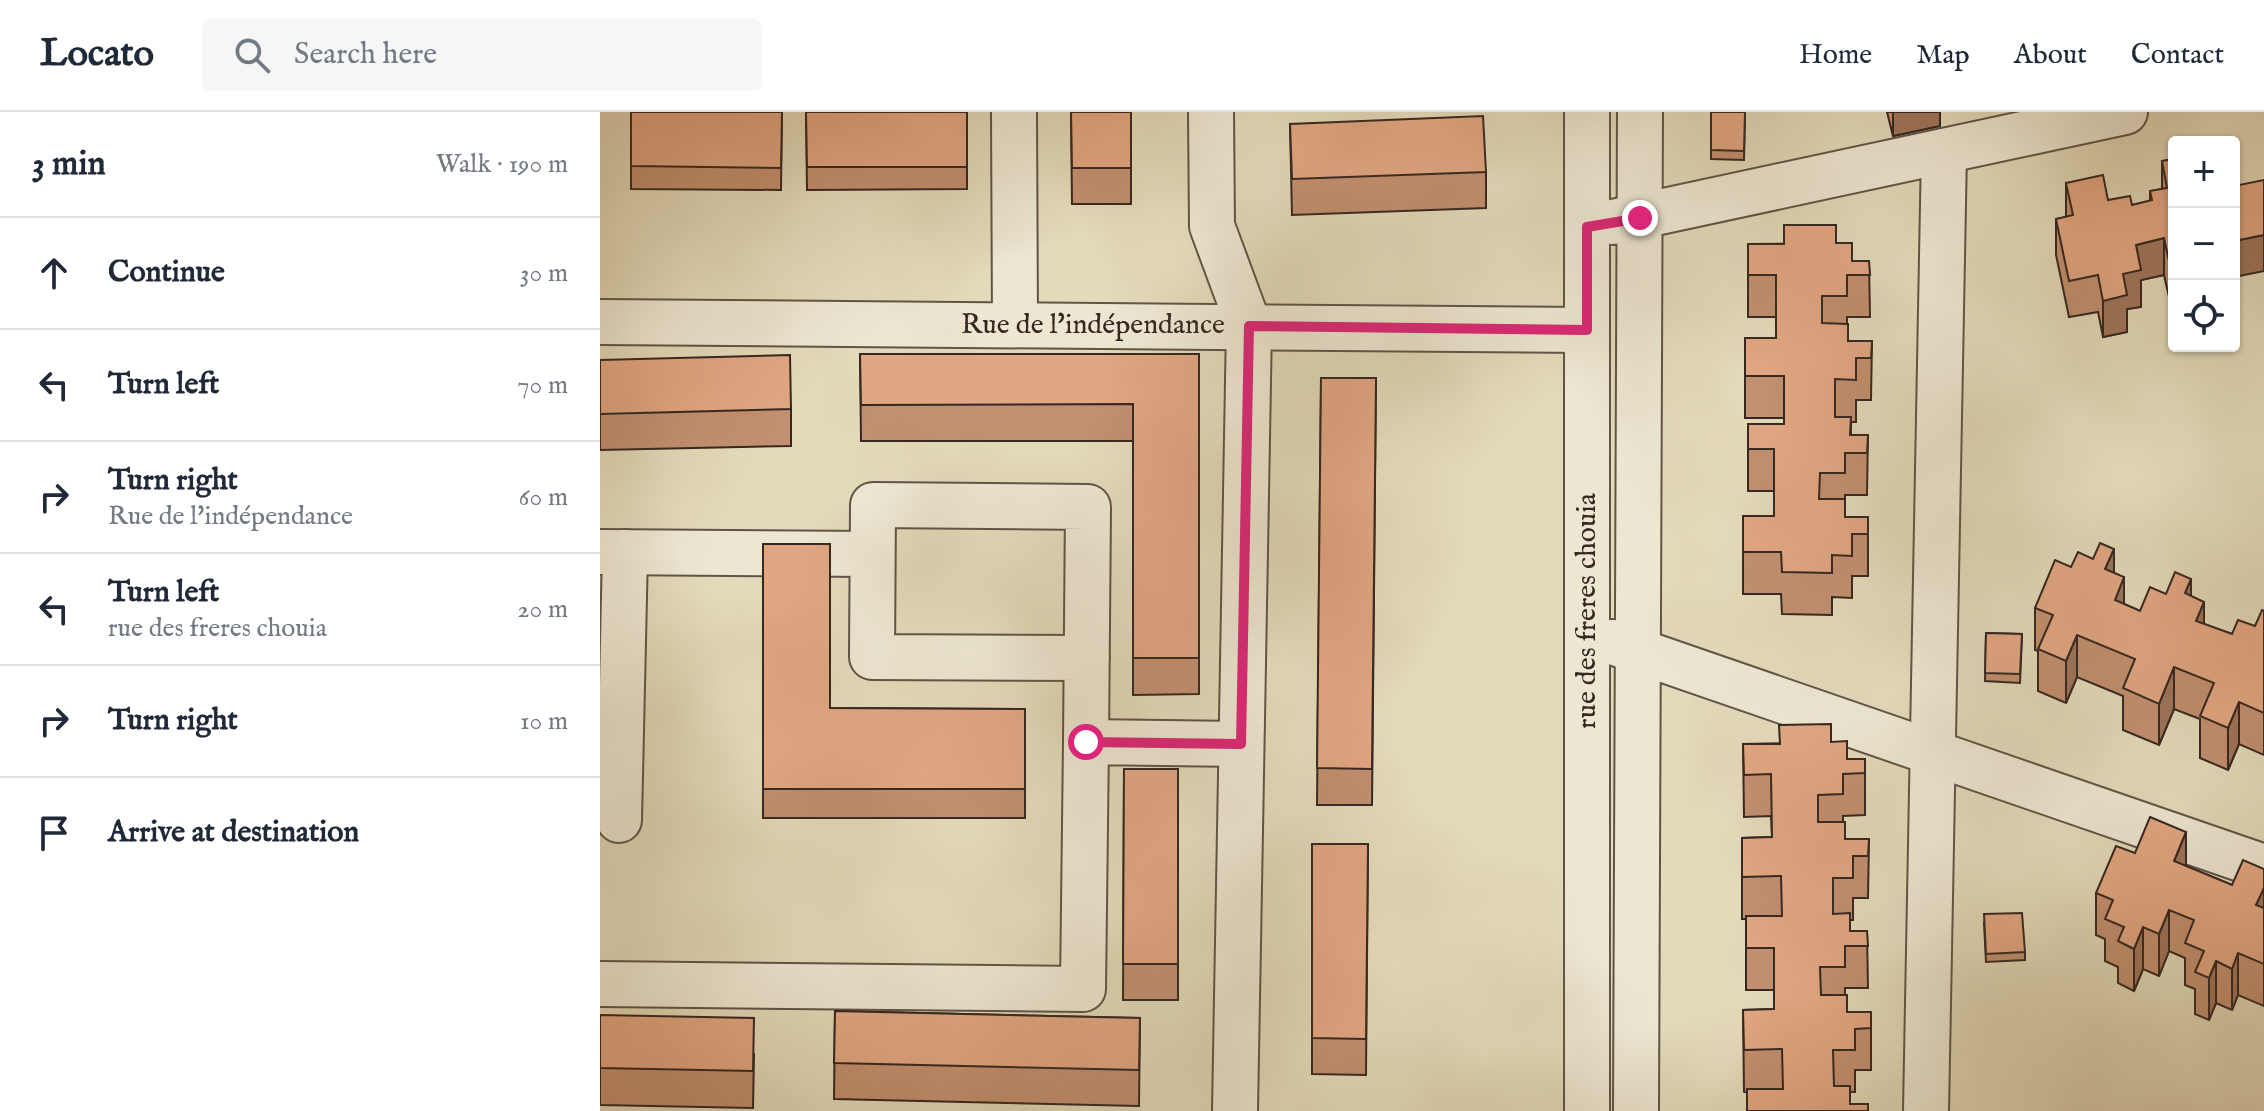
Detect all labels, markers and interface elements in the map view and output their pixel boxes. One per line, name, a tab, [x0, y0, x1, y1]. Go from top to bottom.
search box	[202, 19, 762, 91]
text: Locato	[40, 31, 154, 79]
icon: search	[230, 33, 274, 77]
text: Search here	[294, 36, 437, 74]
text: Home	[1799, 38, 1872, 73]
text: Map	[1916, 38, 1970, 73]
text: About	[2014, 38, 2087, 73]
text: Contact	[2131, 38, 2224, 73]
map controls	[2168, 136, 2240, 352]
button: +	[2168, 136, 2240, 208]
text: 3 min	[32, 143, 106, 186]
text: Walk · 190 m	[436, 148, 568, 181]
route end	[1622, 200, 1658, 236]
button: −	[2168, 208, 2240, 280]
icon: ahead	[32, 251, 76, 295]
text: Continue	[108, 254, 225, 292]
text: 30 m	[520, 257, 568, 290]
button: locate	[2168, 280, 2240, 352]
street label: Rue de l'indépendance	[961, 308, 1225, 343]
icon: left	[32, 363, 76, 407]
text: Turn left	[108, 366, 219, 404]
text: 70 m	[517, 369, 568, 402]
text: Turn right	[108, 462, 238, 500]
icon: right	[32, 475, 76, 519]
text: 60 m	[519, 481, 568, 514]
street label: rue des freres chouia	[1570, 492, 1605, 729]
text: Rue de l'indépendance	[108, 500, 353, 533]
text: Turn left	[108, 574, 219, 612]
icon: left	[32, 587, 76, 631]
text: 20 m	[517, 593, 568, 626]
text: rue des freres chouia	[108, 612, 327, 645]
icon: right	[32, 699, 76, 743]
text: Turn right	[108, 702, 238, 740]
text: 10 m	[520, 705, 568, 738]
route start	[1068, 724, 1104, 760]
icon: arrive	[32, 811, 76, 855]
text: Arrive at destination	[108, 814, 359, 852]

